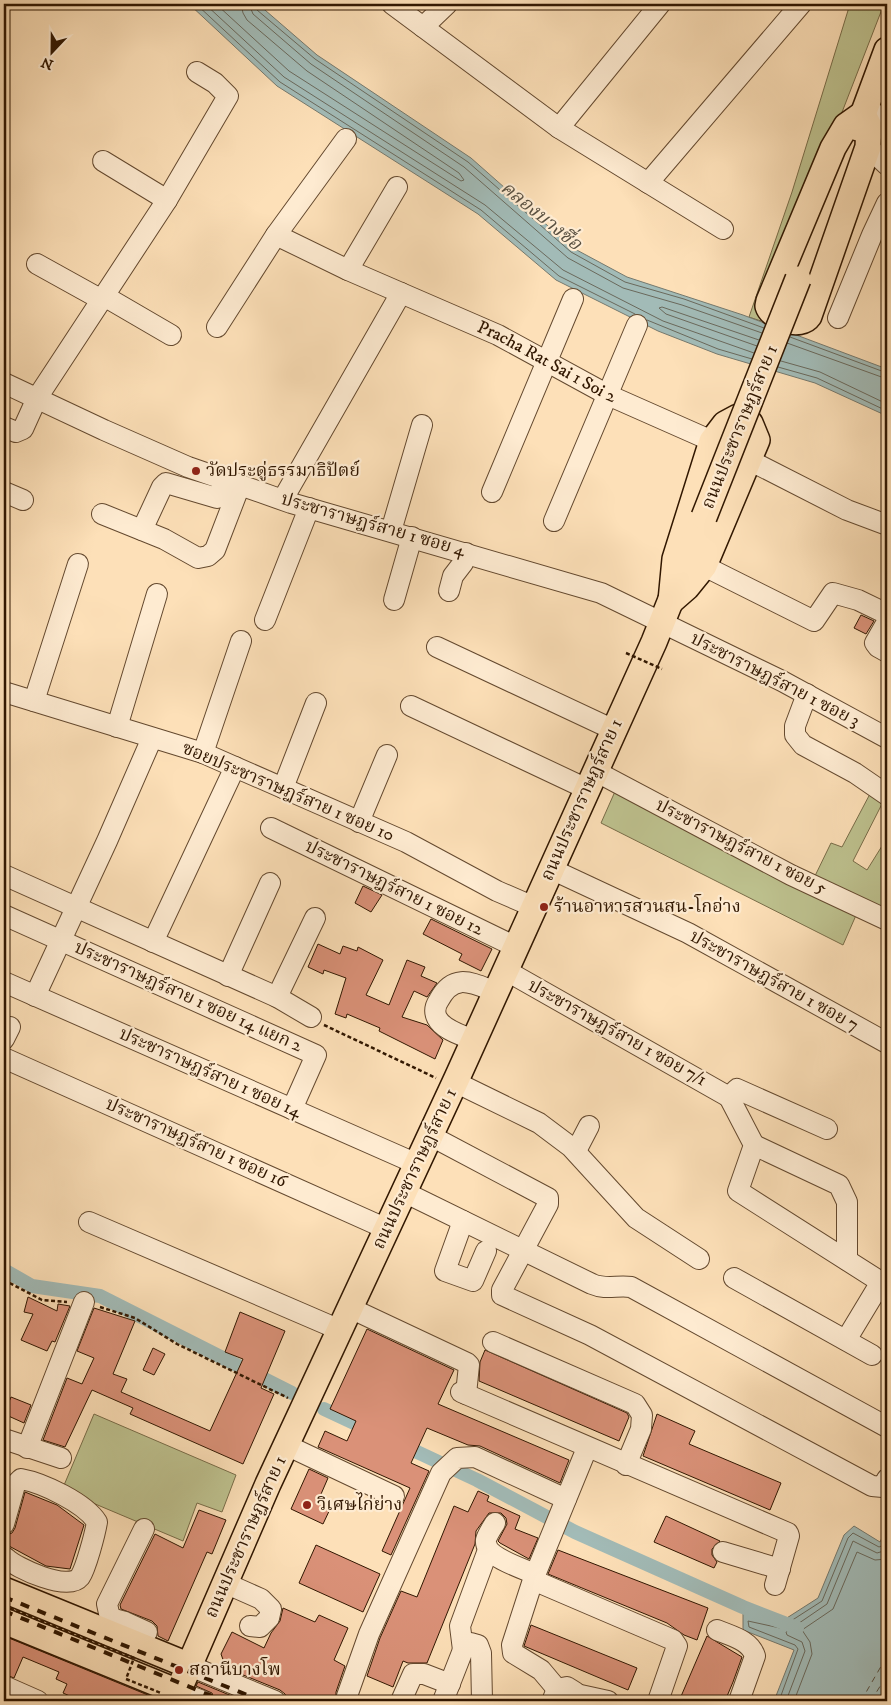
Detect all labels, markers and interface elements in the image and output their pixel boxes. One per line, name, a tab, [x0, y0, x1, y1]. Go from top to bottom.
north arrow	[28, 28, 78, 78]
text: N	[38, 52, 56, 74]
water label: คลองบางซื่อ	[496, 173, 589, 256]
street label: Pracha Rat Sai 1 Soi 2	[474, 316, 619, 408]
street label: ถนนประชาราษฎร์สาย 1	[696, 341, 783, 512]
place label: วัดประดู่ธรรมาธิปัตย์	[206, 459, 360, 482]
marker: วัดประดู่ธรรมาธิปัตย์	[190, 465, 202, 477]
street label: ประชาราษฎร์สาย 1 ซอย 4	[278, 487, 468, 562]
street label: ประชาราษฎร์สาย 1 ซอย 3	[687, 627, 864, 732]
street label: ถนนประชาราษฎร์สาย 1	[535, 715, 628, 884]
street label: ซอยประชาราษฎร์สาย 1 ซอย 10	[179, 736, 398, 847]
street label: ประชาราษฎร์สาย 1 ซอย 5	[652, 793, 831, 900]
street label: ประชาราษฎร์สาย 1 ซอย 12	[301, 834, 487, 941]
place label: ร้านอาหารสวนสน-โกอ่าง	[554, 893, 741, 918]
marker: ร้านอาหารสวนสน-โกอ่าง	[538, 901, 550, 913]
street label: ประชาราษฎร์สาย 1 ซอย 7	[686, 925, 863, 1037]
street label: ประชาราษฎร์สาย 1 ซอย 14 แยก 2	[71, 936, 306, 1057]
street label: ประชาราษฎร์สาย 1 ซอย 7/1	[524, 974, 711, 1091]
street label: ประชาราษฎร์สาย 1 ซอย 14	[116, 1022, 305, 1123]
street label: ถนนประชาราษฎร์สาย 1	[367, 1085, 462, 1253]
street label: ประชาราษฎร์สาย 1 ซอย 16	[102, 1092, 291, 1193]
street label: ถนนประชาราษฎร์สาย 1	[199, 1452, 292, 1621]
place label: วิเศษไก่ย่าง	[317, 1492, 402, 1516]
marker: วิเศษไก่ย่าง	[301, 1499, 313, 1511]
place label: สถานีบางโพ	[189, 1656, 281, 1681]
marker: สถานีบางโพ	[173, 1664, 185, 1676]

